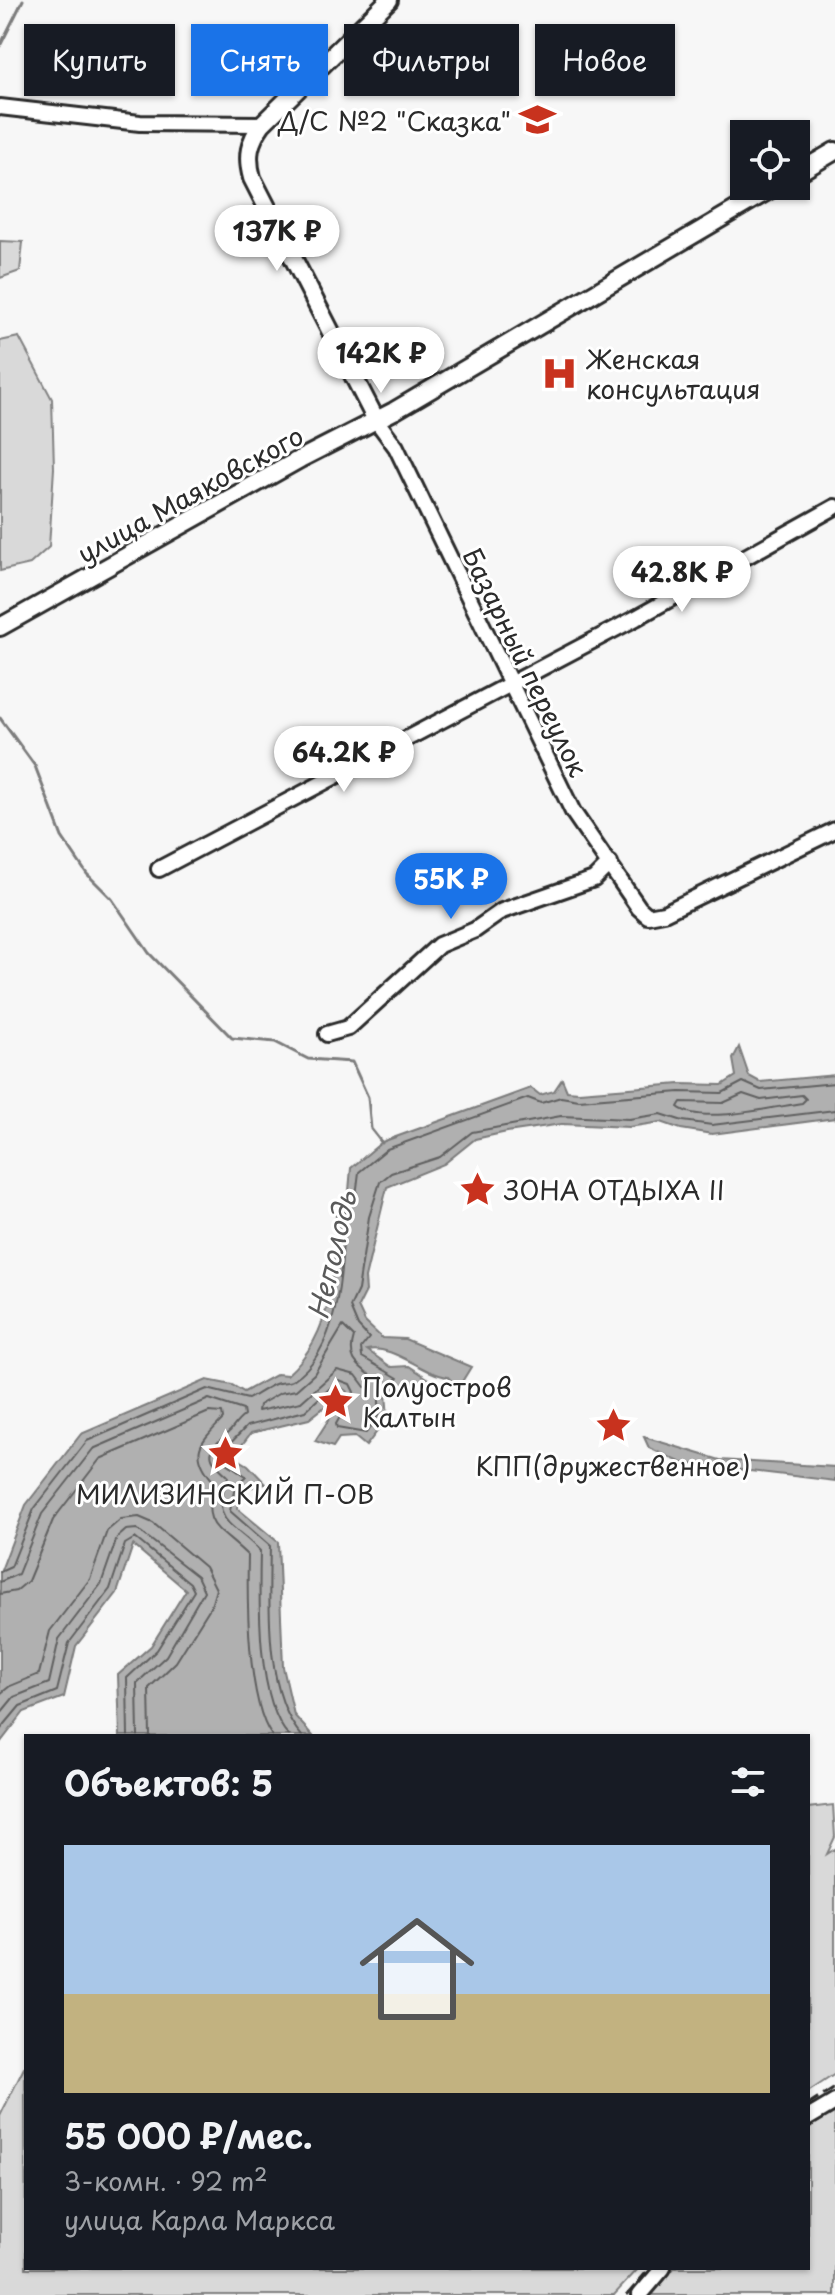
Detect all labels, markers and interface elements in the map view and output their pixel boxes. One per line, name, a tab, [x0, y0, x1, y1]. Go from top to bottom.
chip: Купить	[24, 24, 175, 96]
chip: Снять	[191, 24, 328, 96]
chip: Фильтры	[344, 24, 519, 96]
chip: Новое	[535, 24, 675, 96]
place label: Д/С №2 "Сказка"	[277, 101, 511, 140]
school or university icon: Д/С №2 "Сказка"	[518, 101, 556, 139]
map controls	[730, 120, 810, 200]
button: locate	[730, 120, 810, 200]
pin: 137K ₽	[212, 205, 342, 273]
text: 137K ₽	[233, 211, 321, 250]
pin: 142K ₽	[316, 327, 446, 395]
text: 142K ₽	[335, 333, 427, 372]
place label: Женская консультация	[586, 339, 761, 408]
hospital icon: Женская консультация	[541, 354, 579, 392]
street label: улица Маяковского	[70, 416, 310, 572]
street label: Базарный переулок	[454, 541, 599, 783]
pin: 42.8K ₽	[608, 546, 756, 614]
text: 42.8K ₽	[631, 552, 733, 591]
pin: 64.2K ₽	[270, 726, 418, 794]
text: 64.2K ₽	[292, 732, 396, 771]
pin: 55K ₽	[395, 853, 507, 921]
text: 55K ₽	[413, 859, 489, 898]
place icon: ЗОНА ОТДЫХА II	[459, 1170, 497, 1208]
place label: ЗОНА ОТДЫХА II	[503, 1170, 725, 1209]
water label: Неполодь	[295, 1185, 367, 1323]
place label: Полуостров Калтын	[362, 1367, 512, 1436]
place icon: Полуостров Калтын	[317, 1382, 355, 1420]
place icon: КПП(дружественное)	[594, 1407, 632, 1445]
place icon: МИЛИЗИНСКИЙ П-ОВ	[206, 1435, 244, 1473]
place label: КПП(дружественное)	[475, 1446, 751, 1485]
place label: МИЛИЗИНСКИЙ П-ОВ	[76, 1474, 374, 1513]
text: Объектов: 5	[64, 1756, 273, 1808]
icon: filters	[726, 1760, 770, 1804]
icon: home	[345, 1897, 489, 2041]
text: 55 000 ₽/мес.	[64, 2109, 313, 2161]
text: 3-комн. · 92 m²	[64, 2161, 268, 2200]
text: улица Карла Маркса	[64, 2200, 335, 2239]

